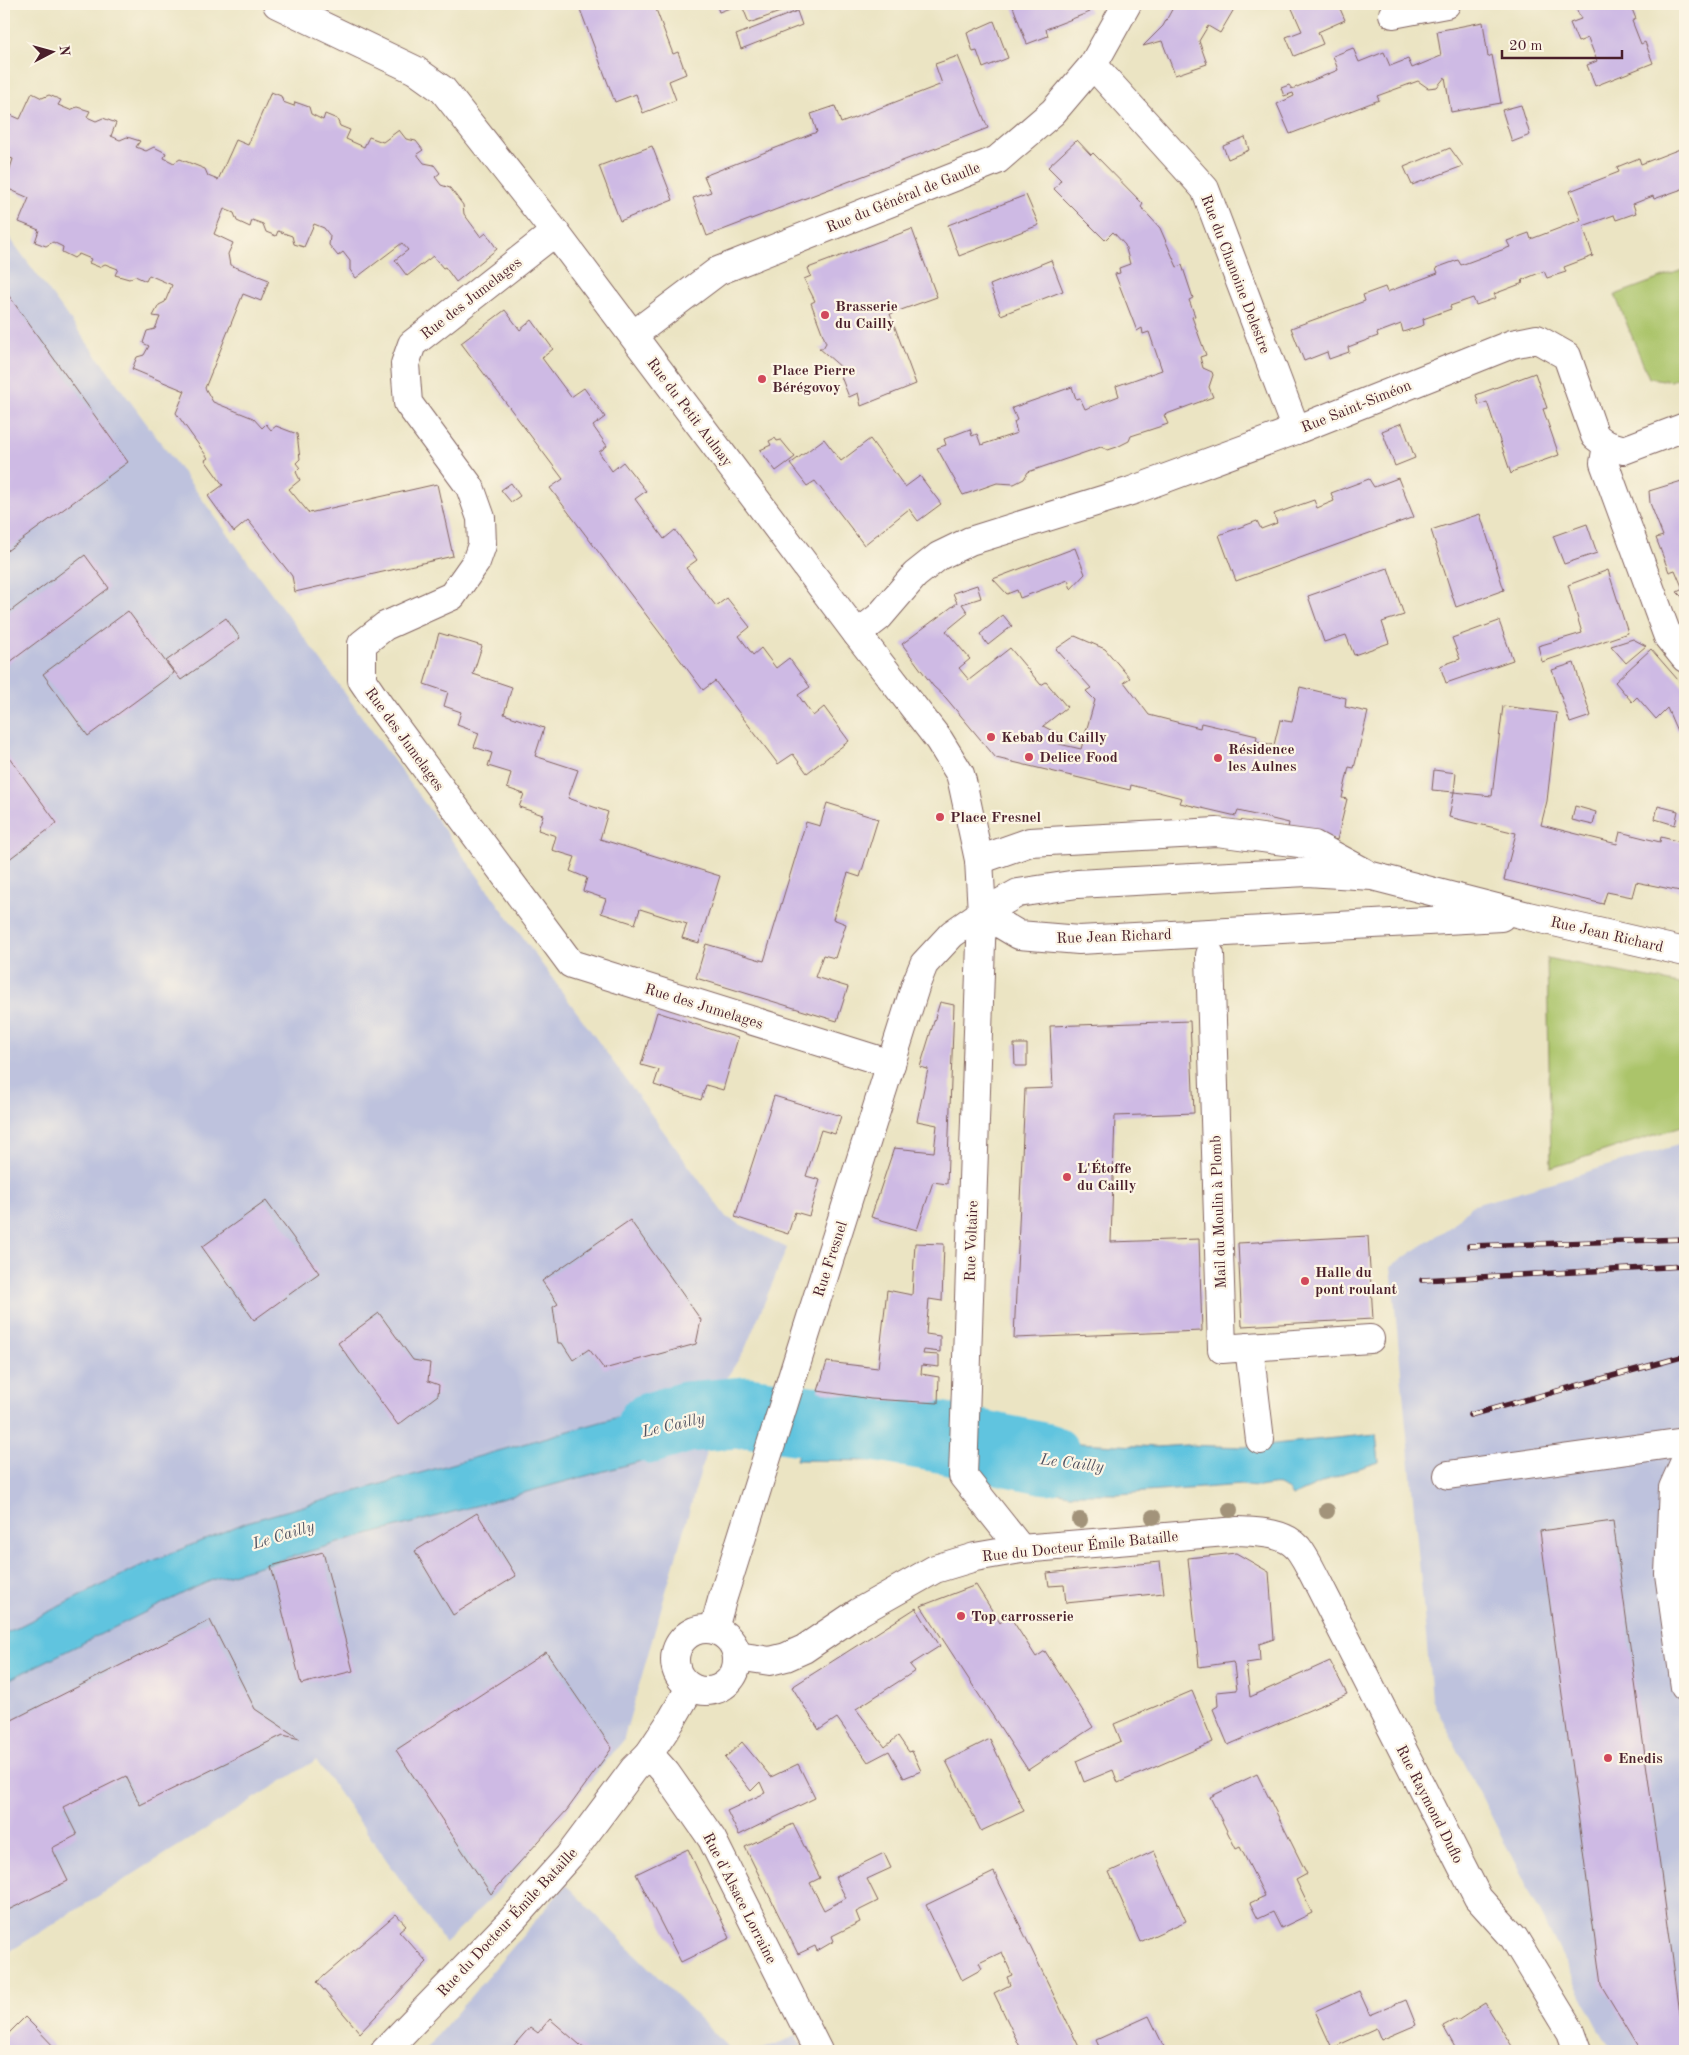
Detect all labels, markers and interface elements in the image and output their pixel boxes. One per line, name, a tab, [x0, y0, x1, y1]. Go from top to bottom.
north arrow	[28, 28, 78, 78]
scale bar	[1502, 28, 1622, 60]
text: 20 m	[1509, 39, 1543, 54]
text: N	[56, 45, 71, 57]
street label: Rue du Général de Gaulle	[824, 161, 983, 236]
street label: Rue du Chanoine Delestre	[1197, 193, 1272, 356]
street label: Rue des Jumelages	[419, 255, 525, 343]
place label: Brasserie du Cailly	[835, 300, 898, 332]
marker: Brasserie du Cailly	[819, 309, 831, 321]
street label: Rue du Petit Aulnay	[643, 356, 734, 470]
place label: Place Pierre Bérégovoy	[772, 364, 855, 396]
marker: Place Pierre Bérégovoy	[756, 373, 768, 385]
street label: Rue Saint-Siméon	[1299, 378, 1414, 436]
street label: Rue des Jumelages	[362, 686, 446, 794]
marker: Kebab du Cailly	[985, 731, 997, 743]
place label: Kebab du Cailly	[1001, 731, 1107, 746]
place label: Résidence les Aulnes	[1228, 743, 1296, 775]
marker: Delice Food	[1023, 751, 1035, 763]
place label: Delice Food	[1039, 751, 1118, 766]
marker: Résidence les Aulnes	[1212, 752, 1224, 764]
marker: Place Fresnel	[934, 811, 946, 823]
place label: Place Fresnel	[950, 811, 1042, 826]
street label: Rue Jean Richard	[1549, 915, 1665, 956]
street label: Rue Jean Richard	[1056, 928, 1172, 947]
street label: Rue des Jumelages	[642, 982, 765, 1033]
street label: Mail du Moulin à Plomb	[1209, 1135, 1230, 1289]
place label: L'Étoffe du Cailly	[1077, 1159, 1137, 1194]
marker: L'Étoffe du Cailly	[1061, 1171, 1073, 1183]
street label: Rue Voltaire	[964, 1200, 981, 1282]
street label: Rue Fresnel	[812, 1220, 851, 1299]
place label: Halle du pont roulant	[1315, 1266, 1398, 1298]
marker: Halle du pont roulant	[1299, 1275, 1311, 1287]
water label: Le Cailly	[639, 1411, 707, 1441]
water label: Le Cailly	[1038, 1452, 1105, 1476]
water label: Le Cailly	[250, 1519, 317, 1553]
street label: Rue du Docteur Émile Bataille	[981, 1527, 1179, 1565]
marker: Top carrosserie	[955, 1610, 967, 1622]
place label: Top carrosserie	[971, 1610, 1074, 1625]
street label: Rue Raymond Duflo	[1392, 1743, 1465, 1866]
marker: Enedis	[1602, 1752, 1614, 1764]
place label: Enedis	[1618, 1752, 1663, 1767]
street label: Rue d'Alsace Lorraine	[699, 1831, 778, 1967]
street label: Rue du Docteur Émile Bataille	[433, 1844, 581, 2000]

